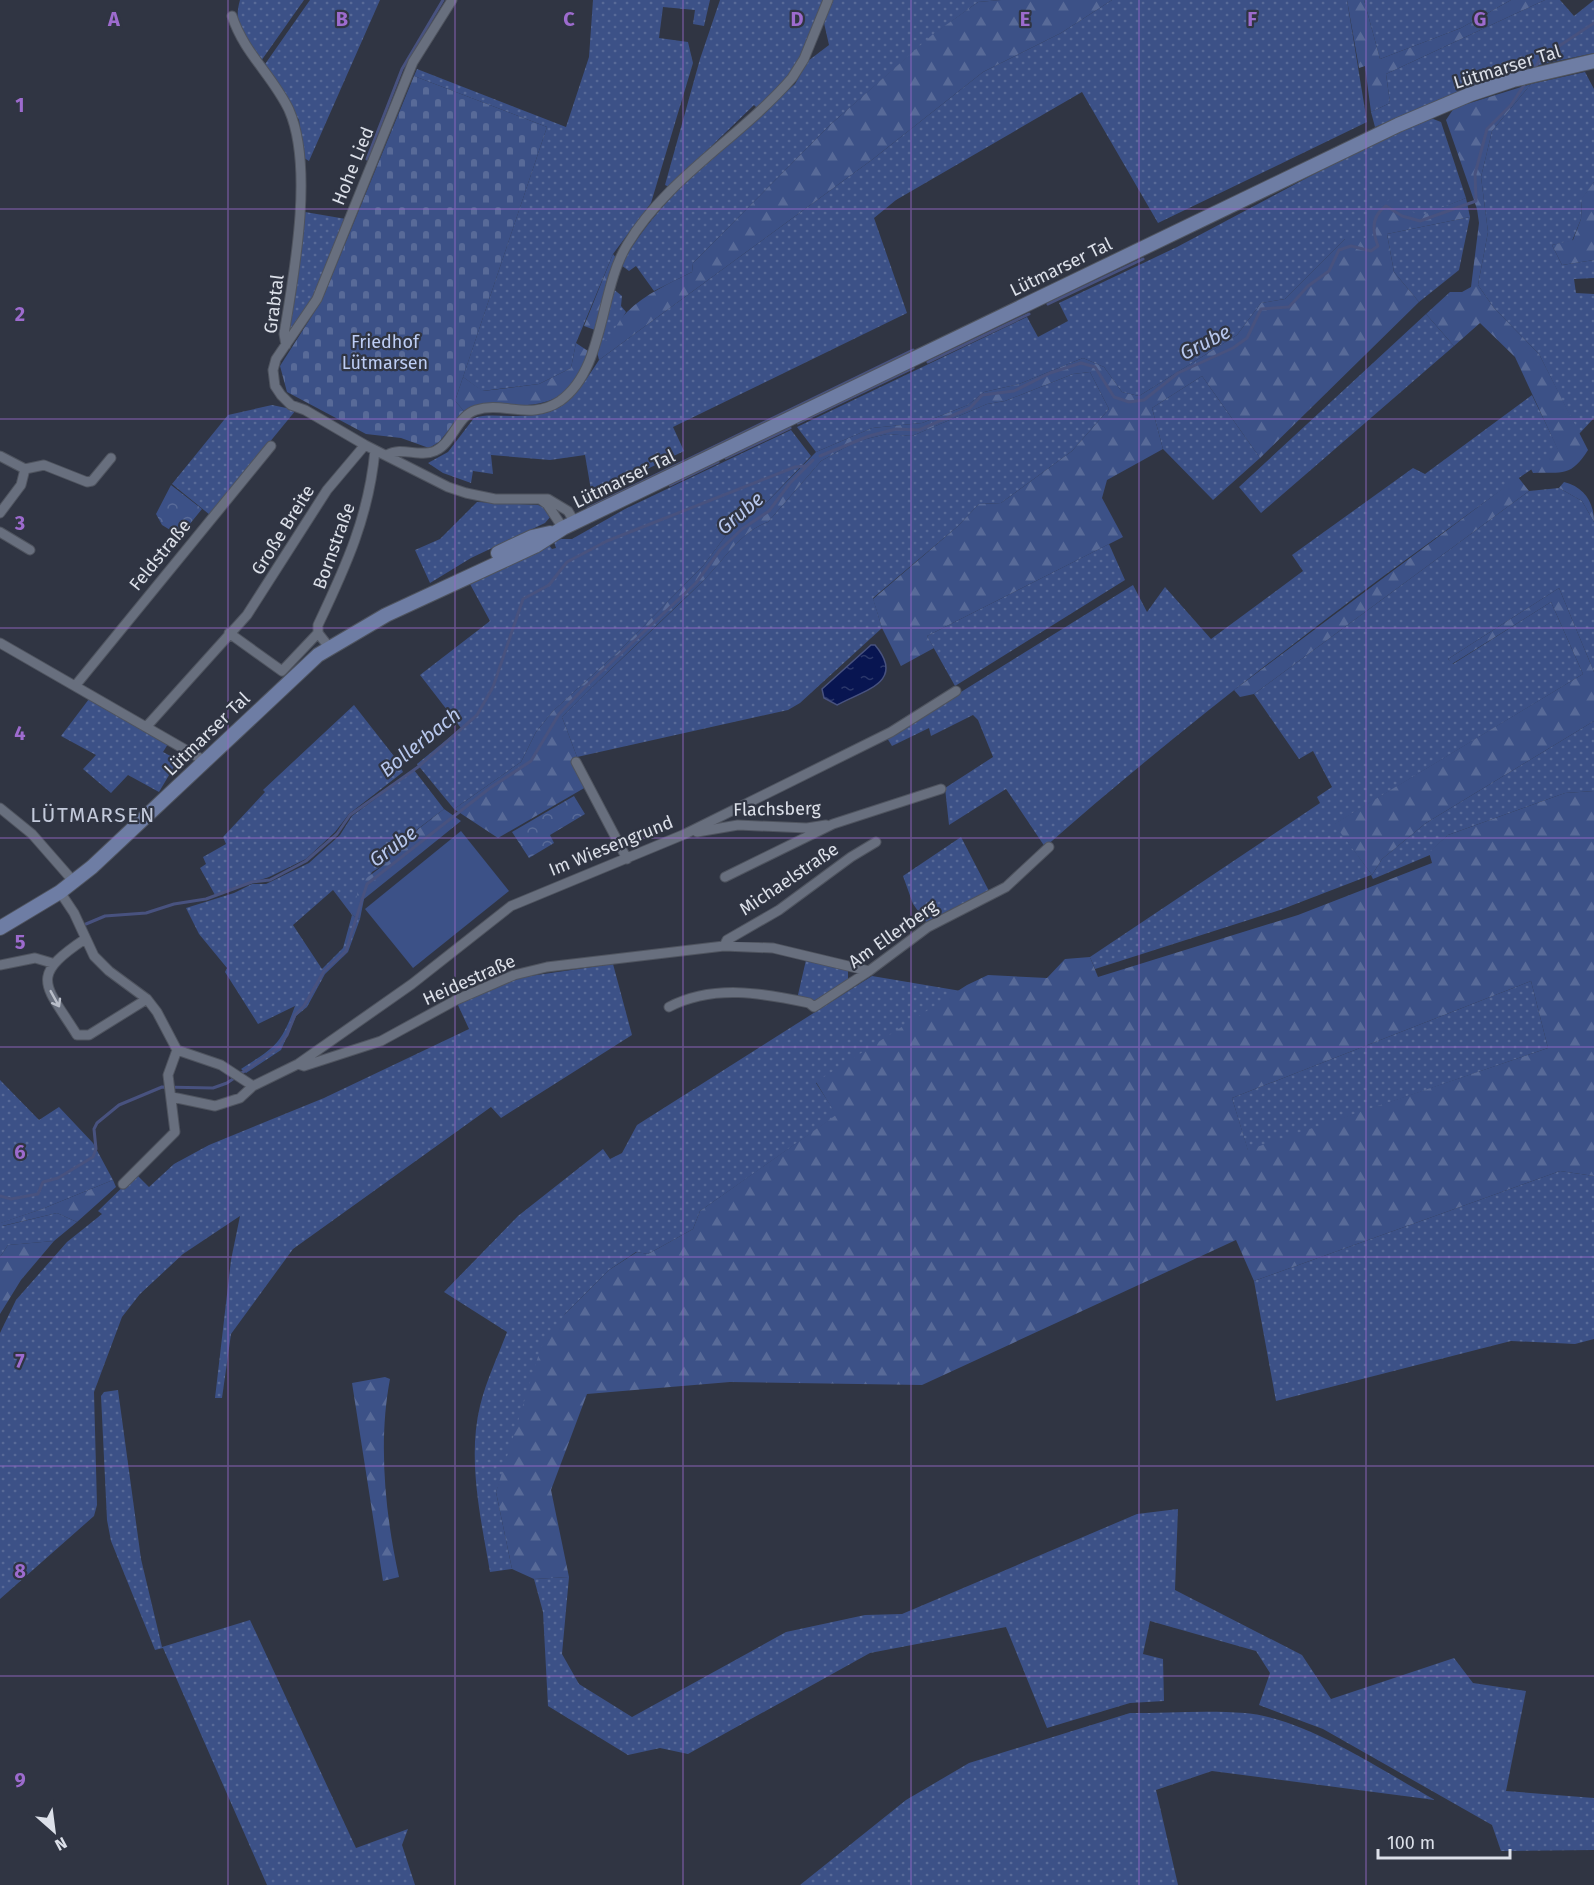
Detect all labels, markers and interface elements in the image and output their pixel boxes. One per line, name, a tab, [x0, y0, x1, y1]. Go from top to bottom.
text: A	[107, 7, 121, 31]
text: B	[336, 7, 348, 31]
text: C	[563, 7, 575, 31]
text: D	[790, 7, 804, 31]
text: E	[1020, 7, 1030, 31]
text: F	[1247, 7, 1257, 31]
text: G	[1474, 7, 1486, 31]
street label: Lütmarser Tal	[1451, 40, 1563, 94]
text: 1	[15, 93, 25, 117]
street label: Hohe Lied	[327, 124, 379, 208]
street label: Lütmarser Tal	[1006, 233, 1116, 301]
street label: Grabtal	[259, 273, 289, 335]
text: 2	[15, 302, 25, 326]
water label: Grube	[1176, 319, 1234, 365]
park label: Friedhof Lütmarsen	[342, 331, 428, 374]
street label: Lütmarser Tal	[569, 445, 679, 513]
street label: Große Breite	[247, 481, 319, 579]
water label: Grube	[712, 487, 768, 539]
street label: Bornstraße	[308, 500, 360, 592]
text: 3	[14, 511, 25, 535]
street label: Feldstraße	[125, 515, 195, 595]
street label: Lütmarser Tal	[160, 688, 254, 780]
water label: Bollerbach	[375, 702, 465, 782]
text: 4	[14, 721, 26, 745]
street label: Flachsberg	[733, 797, 822, 821]
district label: LÜTMARSEN	[30, 802, 156, 828]
street label: Im Wiesengrund	[546, 811, 676, 881]
water label: Grube	[364, 820, 422, 872]
street label: Michaelstraße	[735, 838, 843, 920]
street label: Am Ellerberg	[844, 895, 942, 973]
text: 5	[15, 930, 26, 954]
street label: Heidestraße	[419, 950, 519, 1010]
one-way arrow	[49, 990, 61, 1007]
text: 6	[14, 1140, 26, 1164]
text: 7	[15, 1349, 25, 1373]
text: 8	[14, 1559, 26, 1583]
text: 9	[14, 1768, 26, 1792]
north arrow	[24, 1801, 84, 1861]
scale bar	[1378, 1822, 1510, 1860]
text: 100 m	[1387, 1832, 1435, 1854]
text: N	[52, 1833, 70, 1855]

